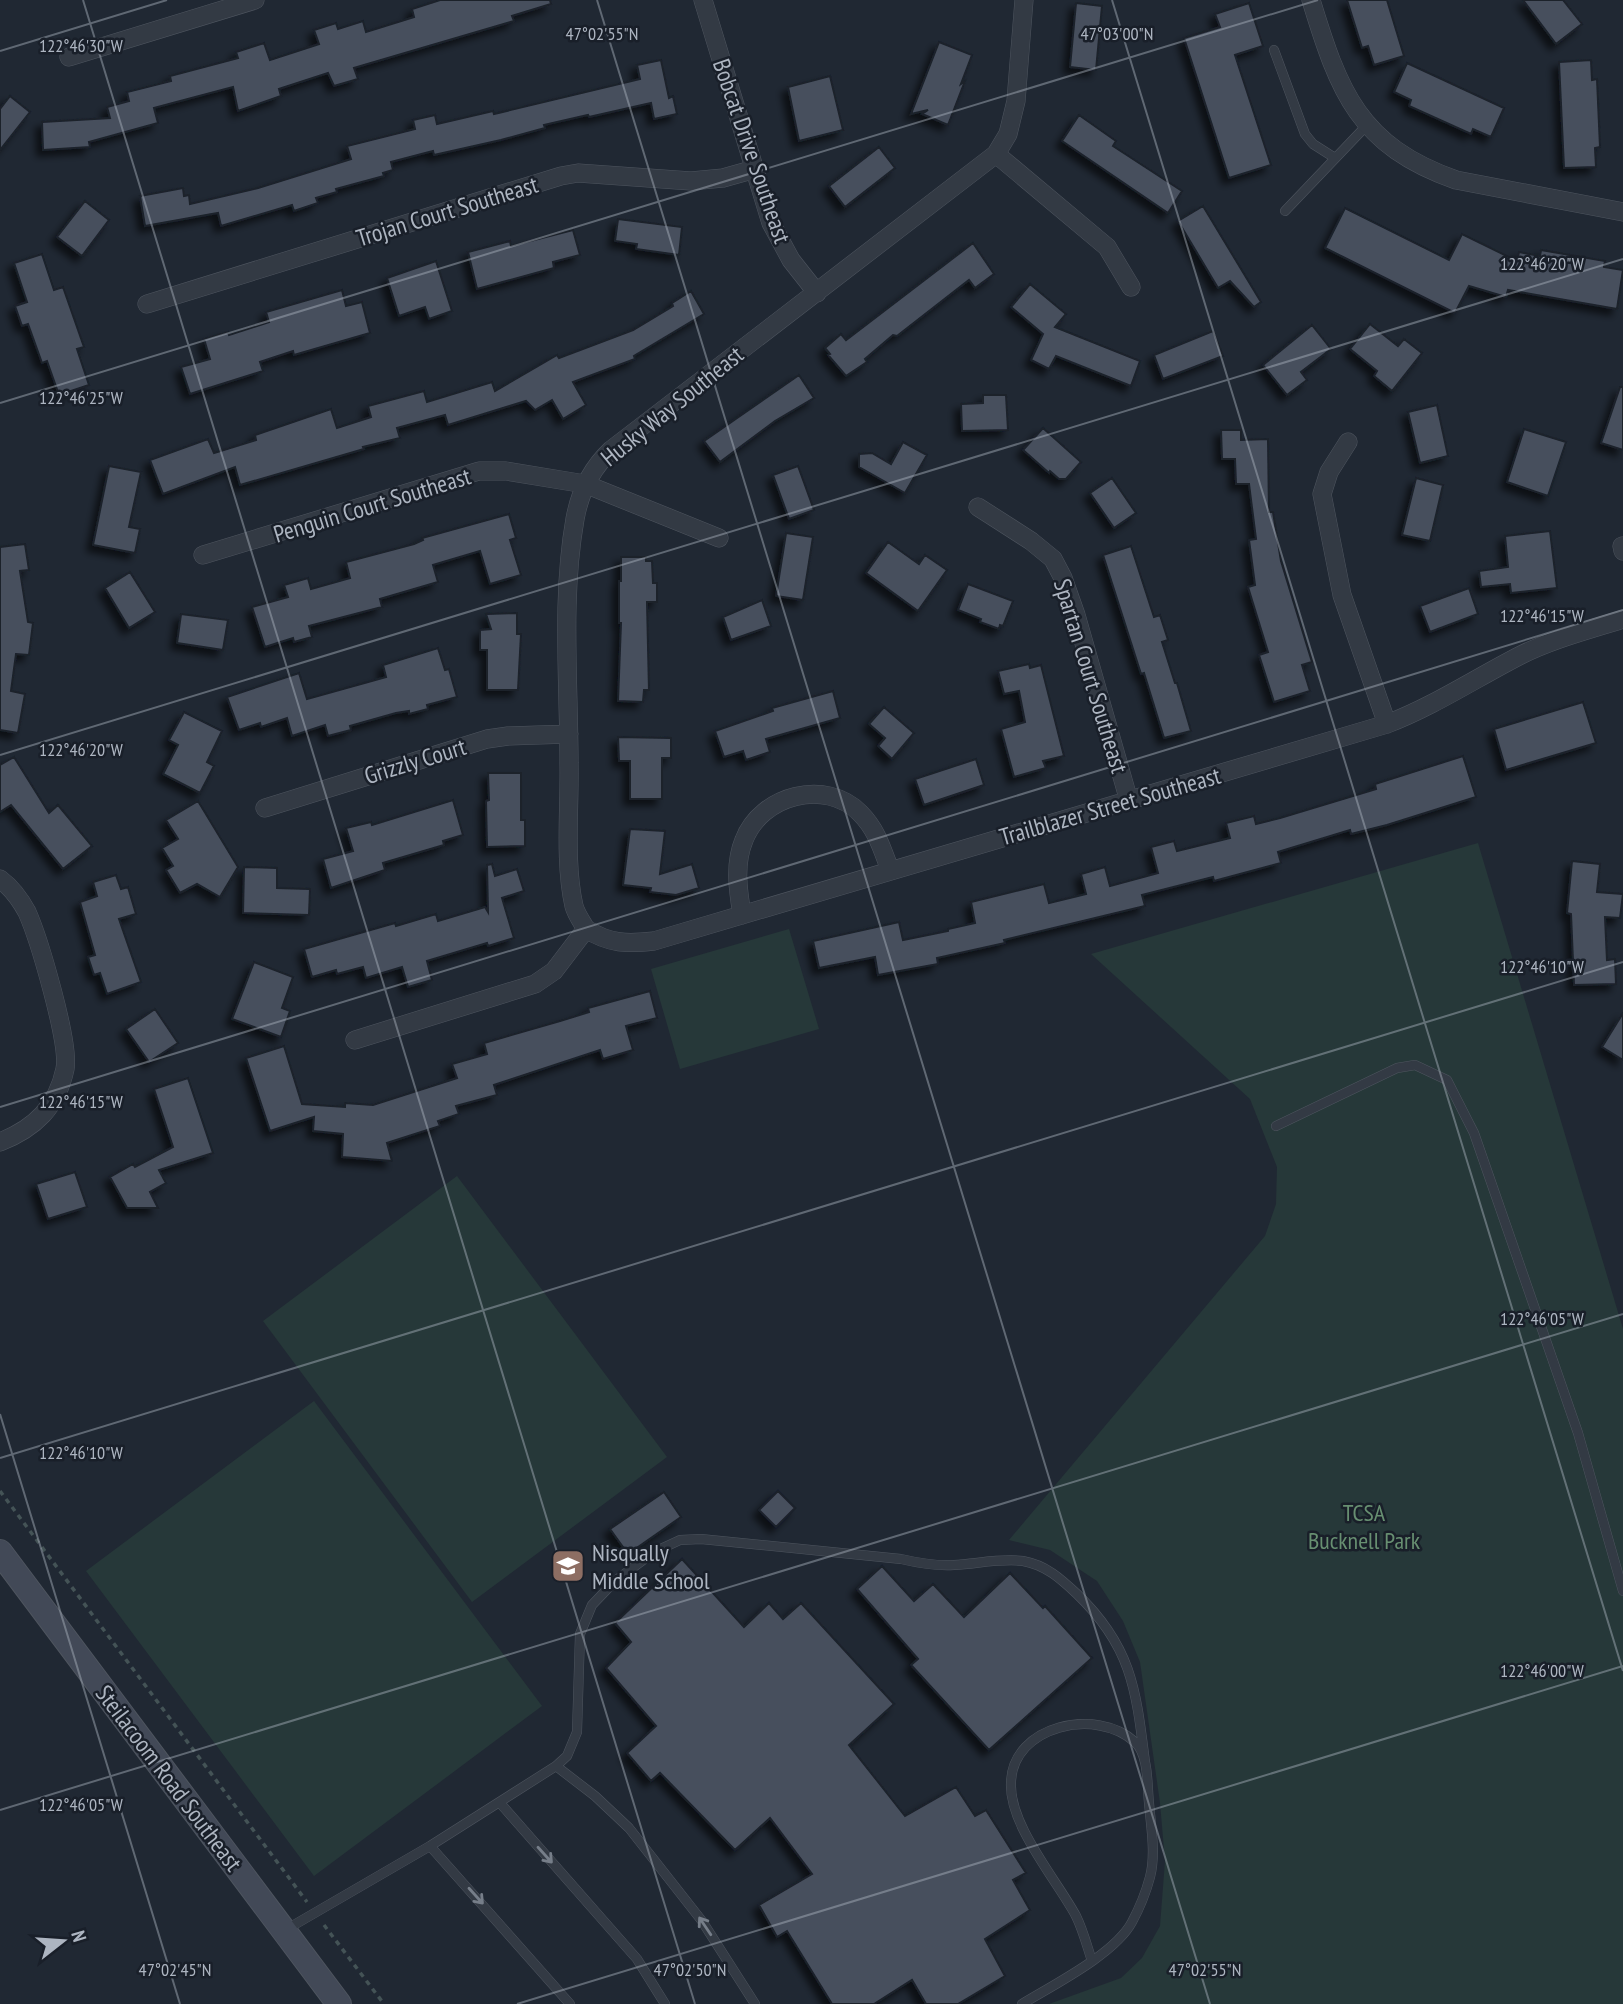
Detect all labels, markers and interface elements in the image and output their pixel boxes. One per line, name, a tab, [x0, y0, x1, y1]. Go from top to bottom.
text: 47°02'55"N	[566, 22, 638, 45]
text: 47°03'00"N	[1081, 22, 1153, 45]
text: 122°46'30"W	[39, 34, 123, 57]
street label: Bobcat Drive Southeast	[706, 55, 798, 248]
street label: Trojan Court Southeast	[352, 169, 542, 253]
text: 122°46'20"W	[1500, 252, 1584, 275]
street label: Husky Way Southeast	[594, 339, 750, 473]
text: 122°46'25"W	[39, 386, 123, 409]
street label: Penguin Court Southeast	[270, 460, 475, 550]
street label: Spartan Court Southeast	[1047, 575, 1135, 777]
text: 122°46'15"W	[1500, 604, 1584, 627]
street label: Grizzly Court	[360, 731, 470, 791]
text: 122°46'20"W	[39, 738, 123, 761]
street label: Trailblazer Street Southeast	[996, 760, 1224, 852]
text: 122°46'10"W	[1500, 955, 1584, 978]
text: 122°46'15"W	[39, 1090, 123, 1113]
text: 122°46'05"W	[1500, 1307, 1584, 1330]
text: 122°46'10"W	[39, 1441, 123, 1464]
park label: TCSA Bucknell Park	[1308, 1497, 1421, 1556]
place label: Nisqually Middle School	[592, 1537, 710, 1596]
school or university icon: Nisqually Middle School	[549, 1547, 587, 1585]
text: 122°46'00"W	[1500, 1659, 1584, 1682]
street label: Steilacoom Road Southeast	[89, 1679, 249, 1878]
text: 122°46'05"W	[39, 1793, 123, 1816]
one-way arrow	[537, 1846, 553, 1864]
one-way arrow	[468, 1887, 484, 1905]
north arrow	[28, 1906, 98, 1976]
one-way arrow	[697, 1917, 712, 1936]
text: N	[66, 1928, 92, 1944]
text: 47°02'45"N	[139, 1958, 211, 1981]
text: 47°02'50"N	[654, 1958, 726, 1981]
text: 47°02'55"N	[1169, 1958, 1241, 1981]

